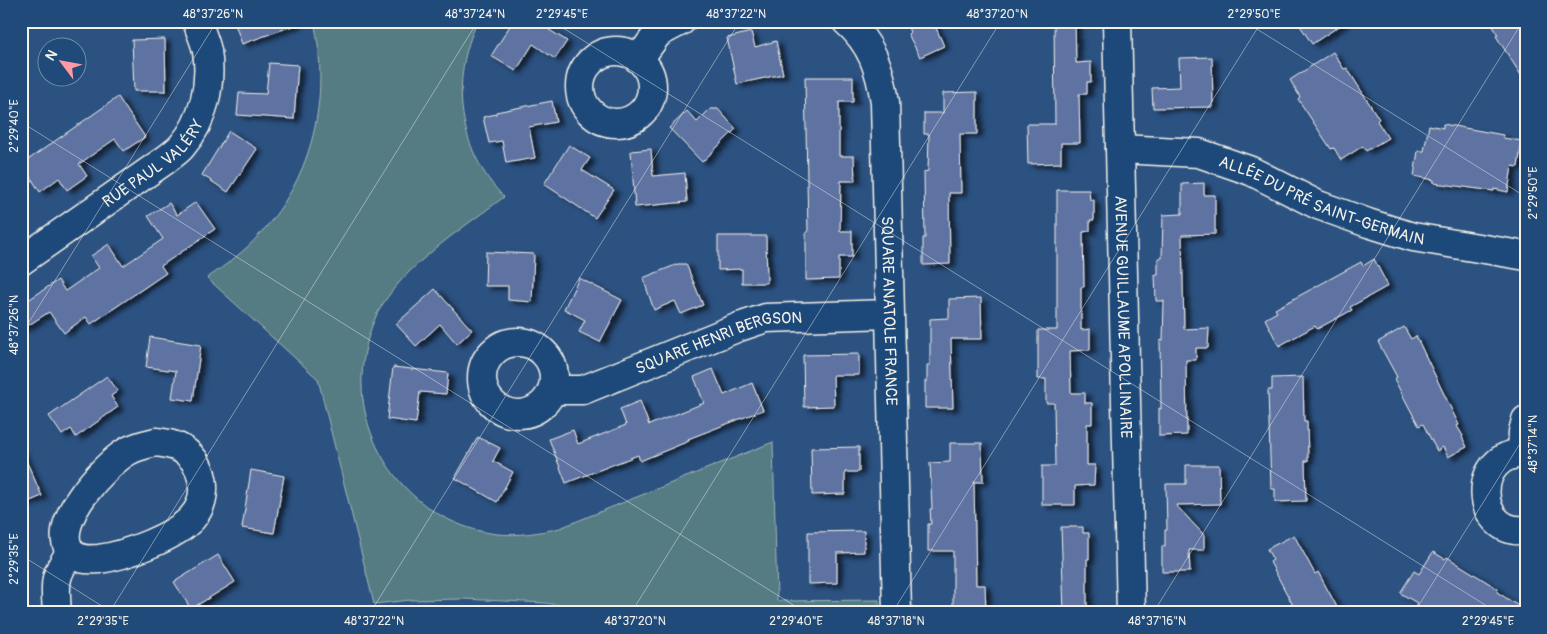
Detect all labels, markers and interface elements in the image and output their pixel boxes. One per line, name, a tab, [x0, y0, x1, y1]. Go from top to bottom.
text: 48°37'26"N	[183, 7, 243, 22]
text: 48°37'24"N	[445, 7, 505, 22]
text: 2°29'45"E	[536, 7, 588, 22]
text: 48°37'22"N	[706, 7, 766, 22]
text: 48°37'20"N	[966, 7, 1028, 22]
text: 2°29'50"E	[1227, 7, 1281, 22]
north arrow	[38, 38, 88, 88]
text: N	[42, 47, 61, 64]
text: 2°29'40"E	[7, 99, 22, 153]
street label: RUE PAUL VALÉRY	[99, 116, 208, 212]
street label: ALLÉE DU PRÉ SAINT-GERMAIN	[1216, 152, 1426, 250]
text: 2°29'50"E	[1526, 166, 1541, 220]
street label: AVENUE GUILLAUME APOLLINAIRE	[1110, 195, 1136, 439]
street label: SQUARE ANATOLE FRANCE	[877, 216, 901, 406]
text: 48°37'26"N	[7, 295, 22, 355]
street label: SQUARE HENRI BERGSON	[633, 308, 802, 379]
text: 48°37'14"N	[1526, 415, 1541, 473]
text: 2°29'35"E	[7, 533, 22, 585]
text: 2°29'35"E	[77, 614, 129, 629]
text: 48°37'22"N	[344, 614, 404, 629]
text: 48°37'20"N	[604, 614, 666, 629]
text: 2°29'40"E	[769, 614, 823, 629]
text: 48°37'18"N	[867, 614, 925, 629]
text: 48°37'16"N	[1128, 614, 1186, 629]
text: 2°29'45"E	[1462, 614, 1514, 629]

